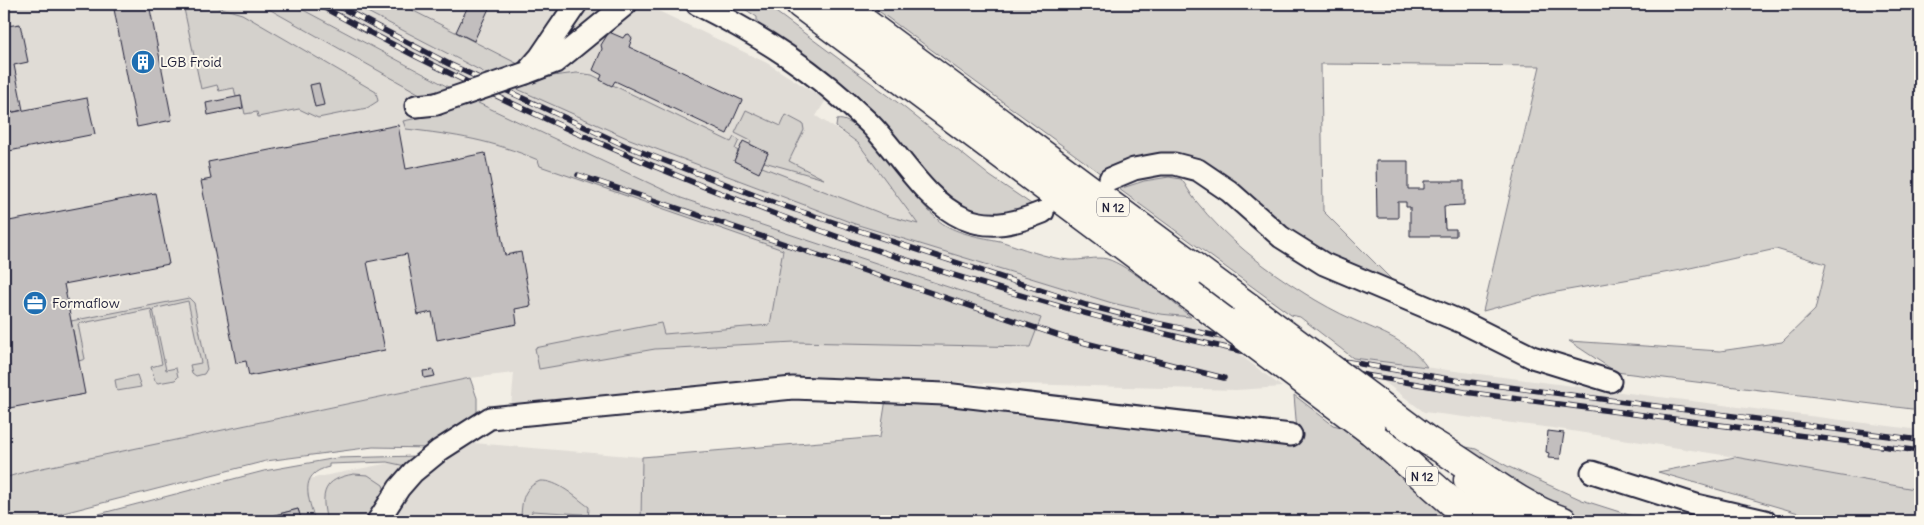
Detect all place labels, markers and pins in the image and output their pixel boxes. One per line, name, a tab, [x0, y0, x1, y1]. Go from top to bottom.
building icon: LGB Froid	[130, 49, 156, 75]
place label: LGB Froid	[160, 53, 222, 71]
office icon: Formaflow	[22, 290, 48, 316]
place label: Formaflow	[52, 294, 120, 312]

